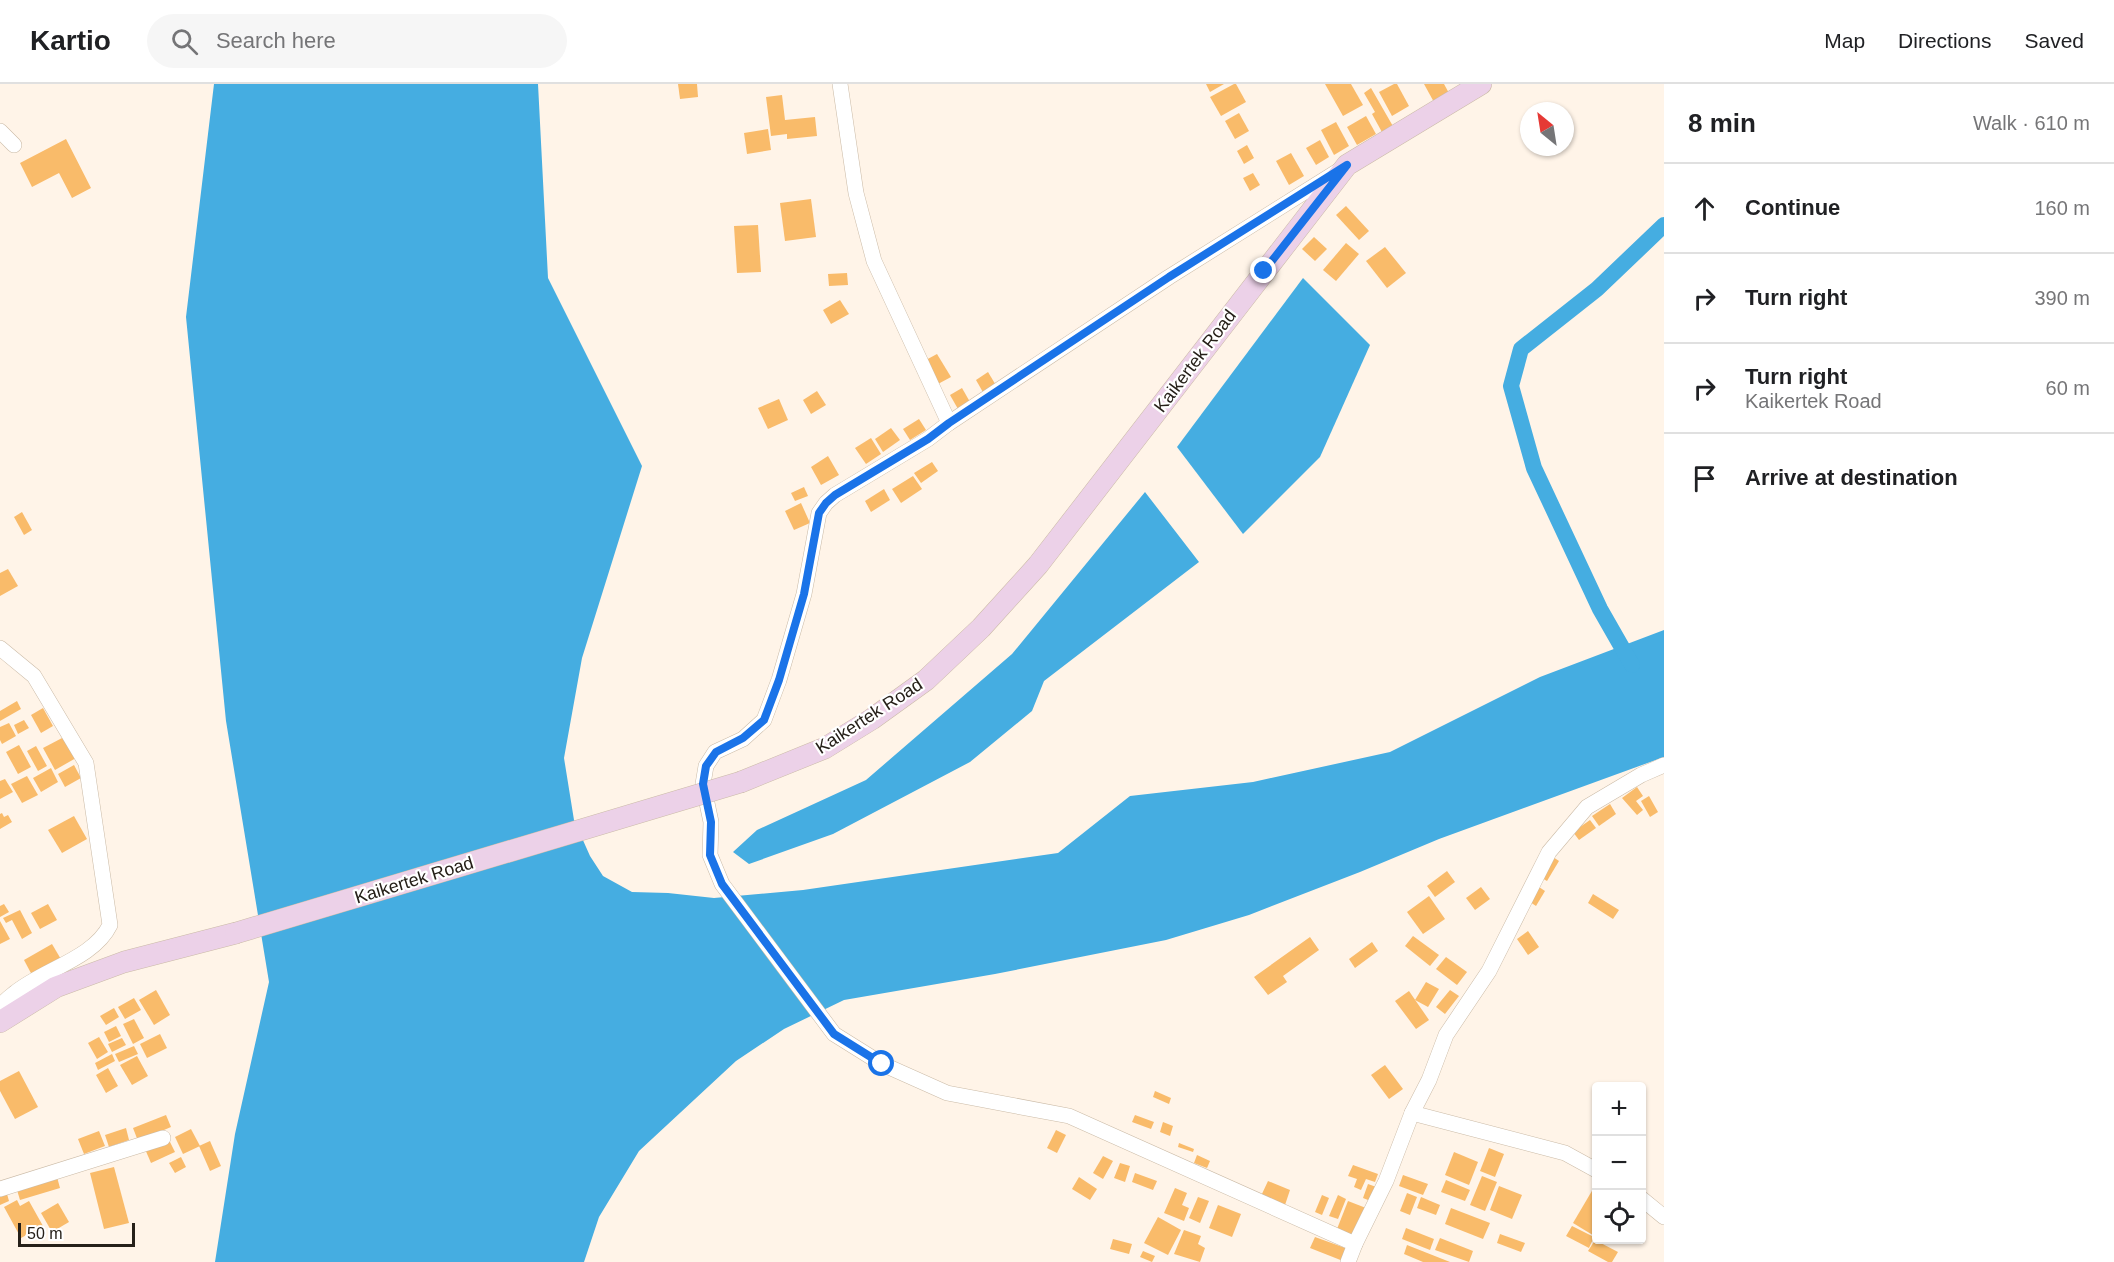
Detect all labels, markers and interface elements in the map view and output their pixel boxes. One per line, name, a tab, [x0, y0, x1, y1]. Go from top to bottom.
search box	[147, 14, 567, 68]
text: Kartio	[30, 25, 111, 56]
icon: search	[168, 25, 201, 58]
text: Search here	[216, 28, 336, 53]
text: Map	[1824, 29, 1865, 52]
text: Directions	[1898, 29, 1991, 52]
text: Saved	[2024, 29, 2084, 52]
north arrow	[1520, 102, 1574, 156]
text: 8 min	[1688, 108, 1756, 138]
text: Walk · 610 m	[1973, 112, 2090, 134]
icon: ahead	[1688, 192, 1721, 225]
text: Continue	[1745, 195, 1840, 220]
text: 160 m	[2034, 197, 2090, 219]
route end	[1250, 257, 1276, 283]
icon: right	[1688, 282, 1721, 315]
text: Turn right	[1745, 285, 1847, 310]
text: 390 m	[2034, 287, 2090, 309]
street label: Kaikertek Road	[1150, 306, 1240, 416]
text: Turn right	[1745, 364, 1847, 389]
icon: right	[1688, 372, 1721, 405]
text: 60 m	[2046, 377, 2090, 399]
text: Kaikertek Road	[1745, 390, 1882, 412]
icon: arrive	[1688, 462, 1721, 495]
text: Arrive at destination	[1745, 465, 1958, 490]
street label: Kaikertek Road	[812, 674, 926, 758]
street label: Kaikertek Road	[352, 852, 476, 908]
route start	[868, 1050, 894, 1076]
map controls	[1592, 1082, 1646, 1244]
button: +	[1592, 1082, 1646, 1136]
button: −	[1592, 1136, 1646, 1190]
button: locate	[1592, 1190, 1646, 1244]
scale bar	[18, 1220, 135, 1248]
text: 50 m	[27, 1225, 63, 1242]

